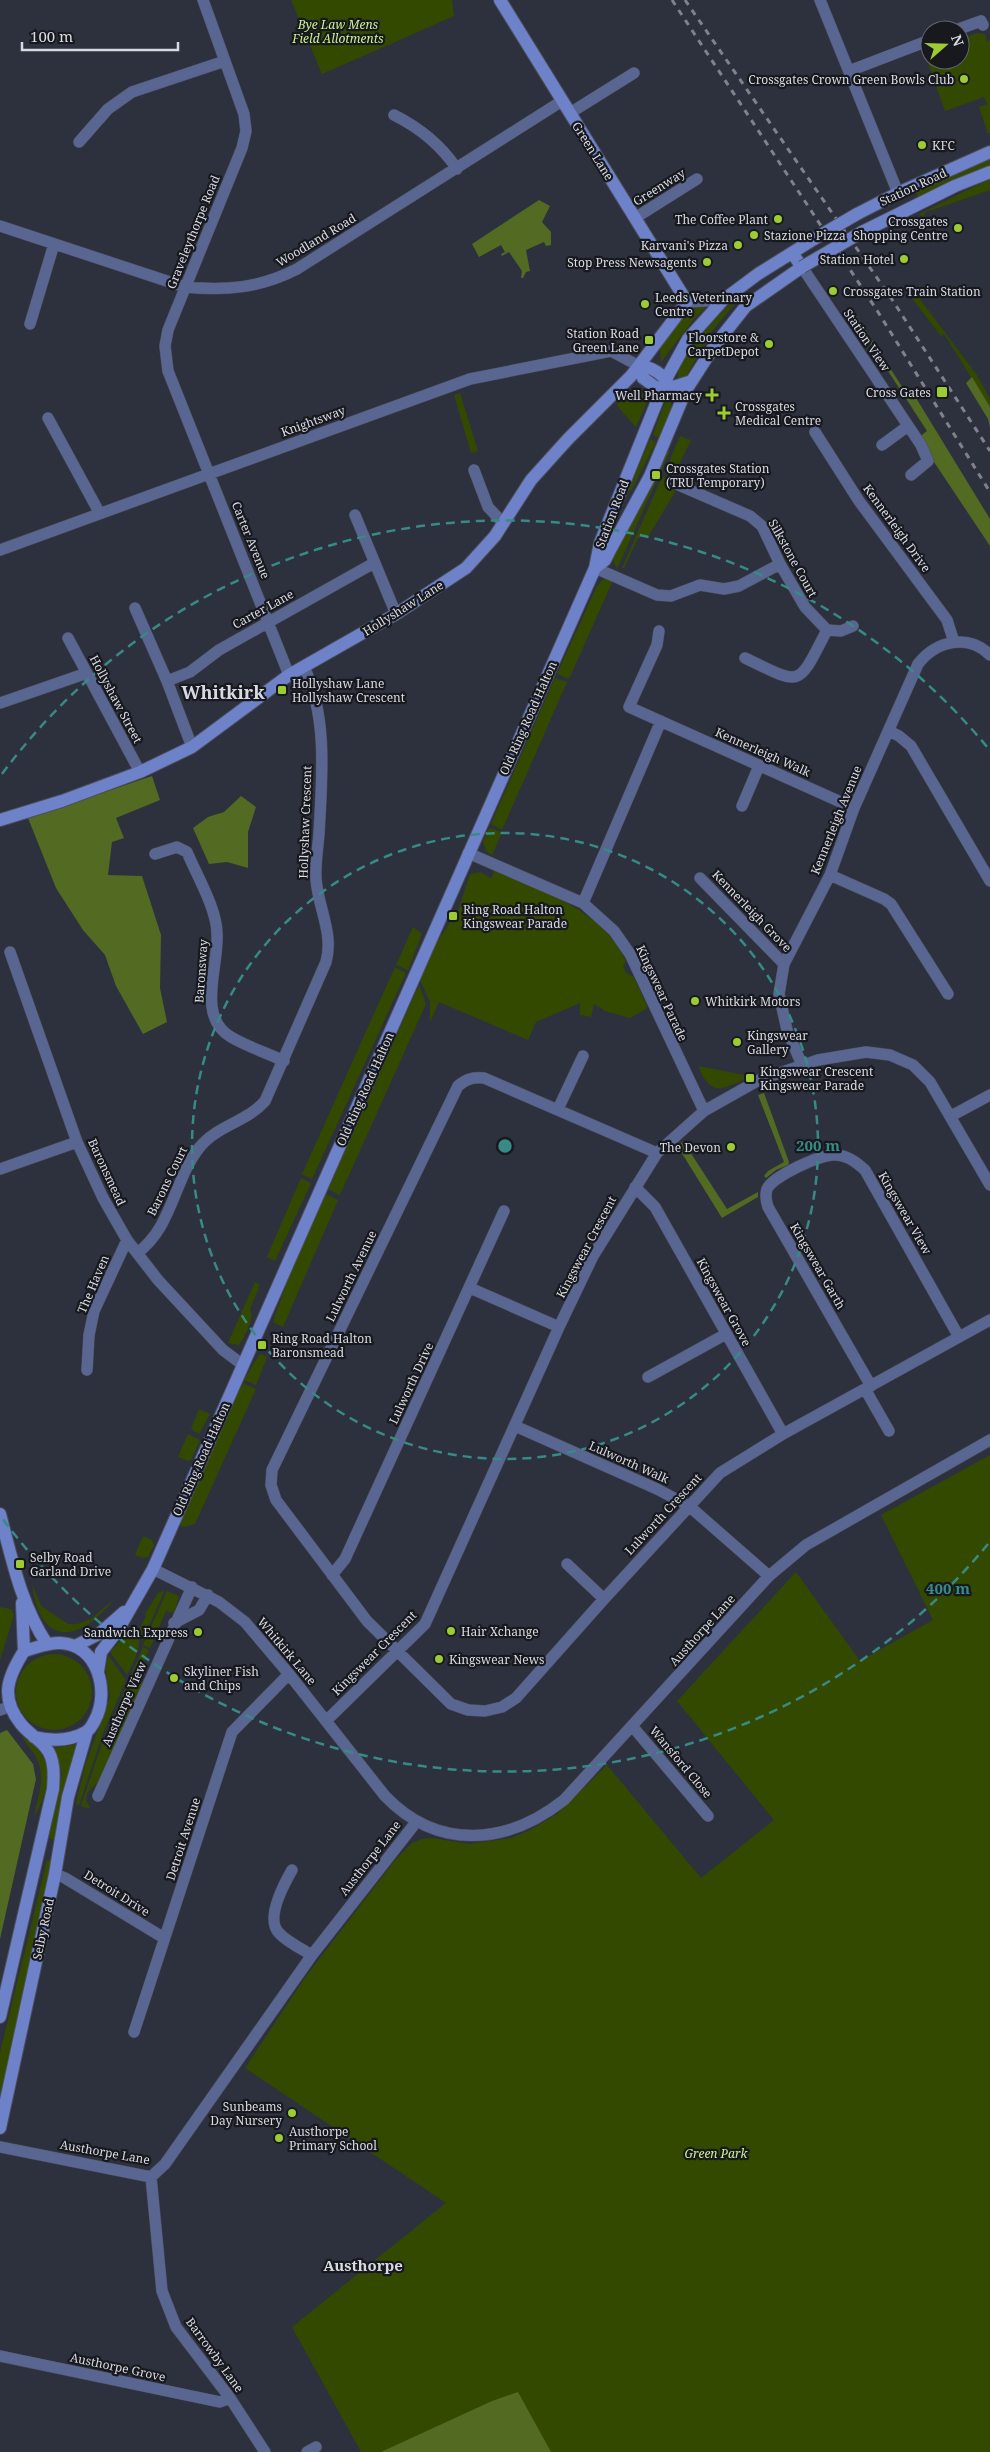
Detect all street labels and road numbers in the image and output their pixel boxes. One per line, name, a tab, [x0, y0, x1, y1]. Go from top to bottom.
street label: Green Lane	[568, 118, 618, 184]
street label: Greenway	[630, 164, 688, 210]
street label: Station Road	[877, 164, 950, 210]
street label: Graveleythorpe Road	[162, 172, 224, 291]
street label: Woodland Road	[273, 209, 360, 271]
street label: Station View	[840, 305, 895, 375]
street label: Knightsway	[278, 401, 348, 441]
street label: Station Road	[591, 477, 633, 551]
street label: Kennerleigh Drive	[859, 481, 935, 575]
street label: Carter Avenue	[228, 499, 274, 581]
street label: Silkstone Court	[765, 516, 821, 600]
street label: Hollyshaw Lane	[359, 576, 447, 640]
street label: Carter Lane	[229, 585, 297, 633]
street label: Hollyshaw Street	[86, 652, 146, 746]
street label: Old Ring Road Halton	[495, 658, 561, 778]
street label: Kennerleigh Walk	[713, 723, 814, 781]
street label: Kennerleigh Avenue	[806, 763, 866, 877]
street label: Hollyshaw Crescent	[295, 765, 315, 879]
street label: Kennerleigh Grove	[708, 866, 796, 956]
street label: Baronsway	[190, 938, 212, 1004]
street label: Kingswear Parade	[632, 942, 692, 1044]
street label: Old Ring Road Halton	[332, 1029, 398, 1149]
street label: Baronsmead	[84, 1136, 130, 1209]
street label: Barons Court	[143, 1143, 191, 1219]
street label: Kingswear View	[874, 1169, 936, 1258]
street label: Kingswear Crescent	[552, 1193, 620, 1301]
street label: Kingswear Garth	[786, 1220, 850, 1313]
street label: Lulworth Avenue	[322, 1228, 380, 1324]
street label: The Haven	[73, 1252, 113, 1316]
street label: Kingswear Grove	[693, 1255, 755, 1349]
street label: Lulworth Drive	[385, 1339, 437, 1427]
street label: Old Ring Road Halton	[168, 1399, 234, 1519]
street label: Lulworth Walk	[586, 1437, 673, 1488]
street label: Lulworth Crescent	[621, 1469, 705, 1559]
street label: Austhorpe Lane	[665, 1591, 739, 1669]
street label: Kingswear Crescent	[328, 1607, 420, 1699]
street label: Whitkirk Lane	[254, 1614, 320, 1688]
street label: Austhorpe View	[98, 1658, 151, 1749]
street label: Wansford Close	[646, 1722, 716, 1802]
street label: Detroit Avenue	[162, 1795, 204, 1883]
street label: Austhorpe Lane	[335, 1817, 405, 1899]
street label: Detroit Drive	[81, 1866, 153, 1920]
street label: Selby Road	[28, 1896, 58, 1961]
street label: Austhorpe Lane	[59, 2136, 151, 2168]
street label: Barrowby Lane	[182, 2314, 248, 2396]
street label: Austhorpe Grove	[69, 2349, 167, 2385]

